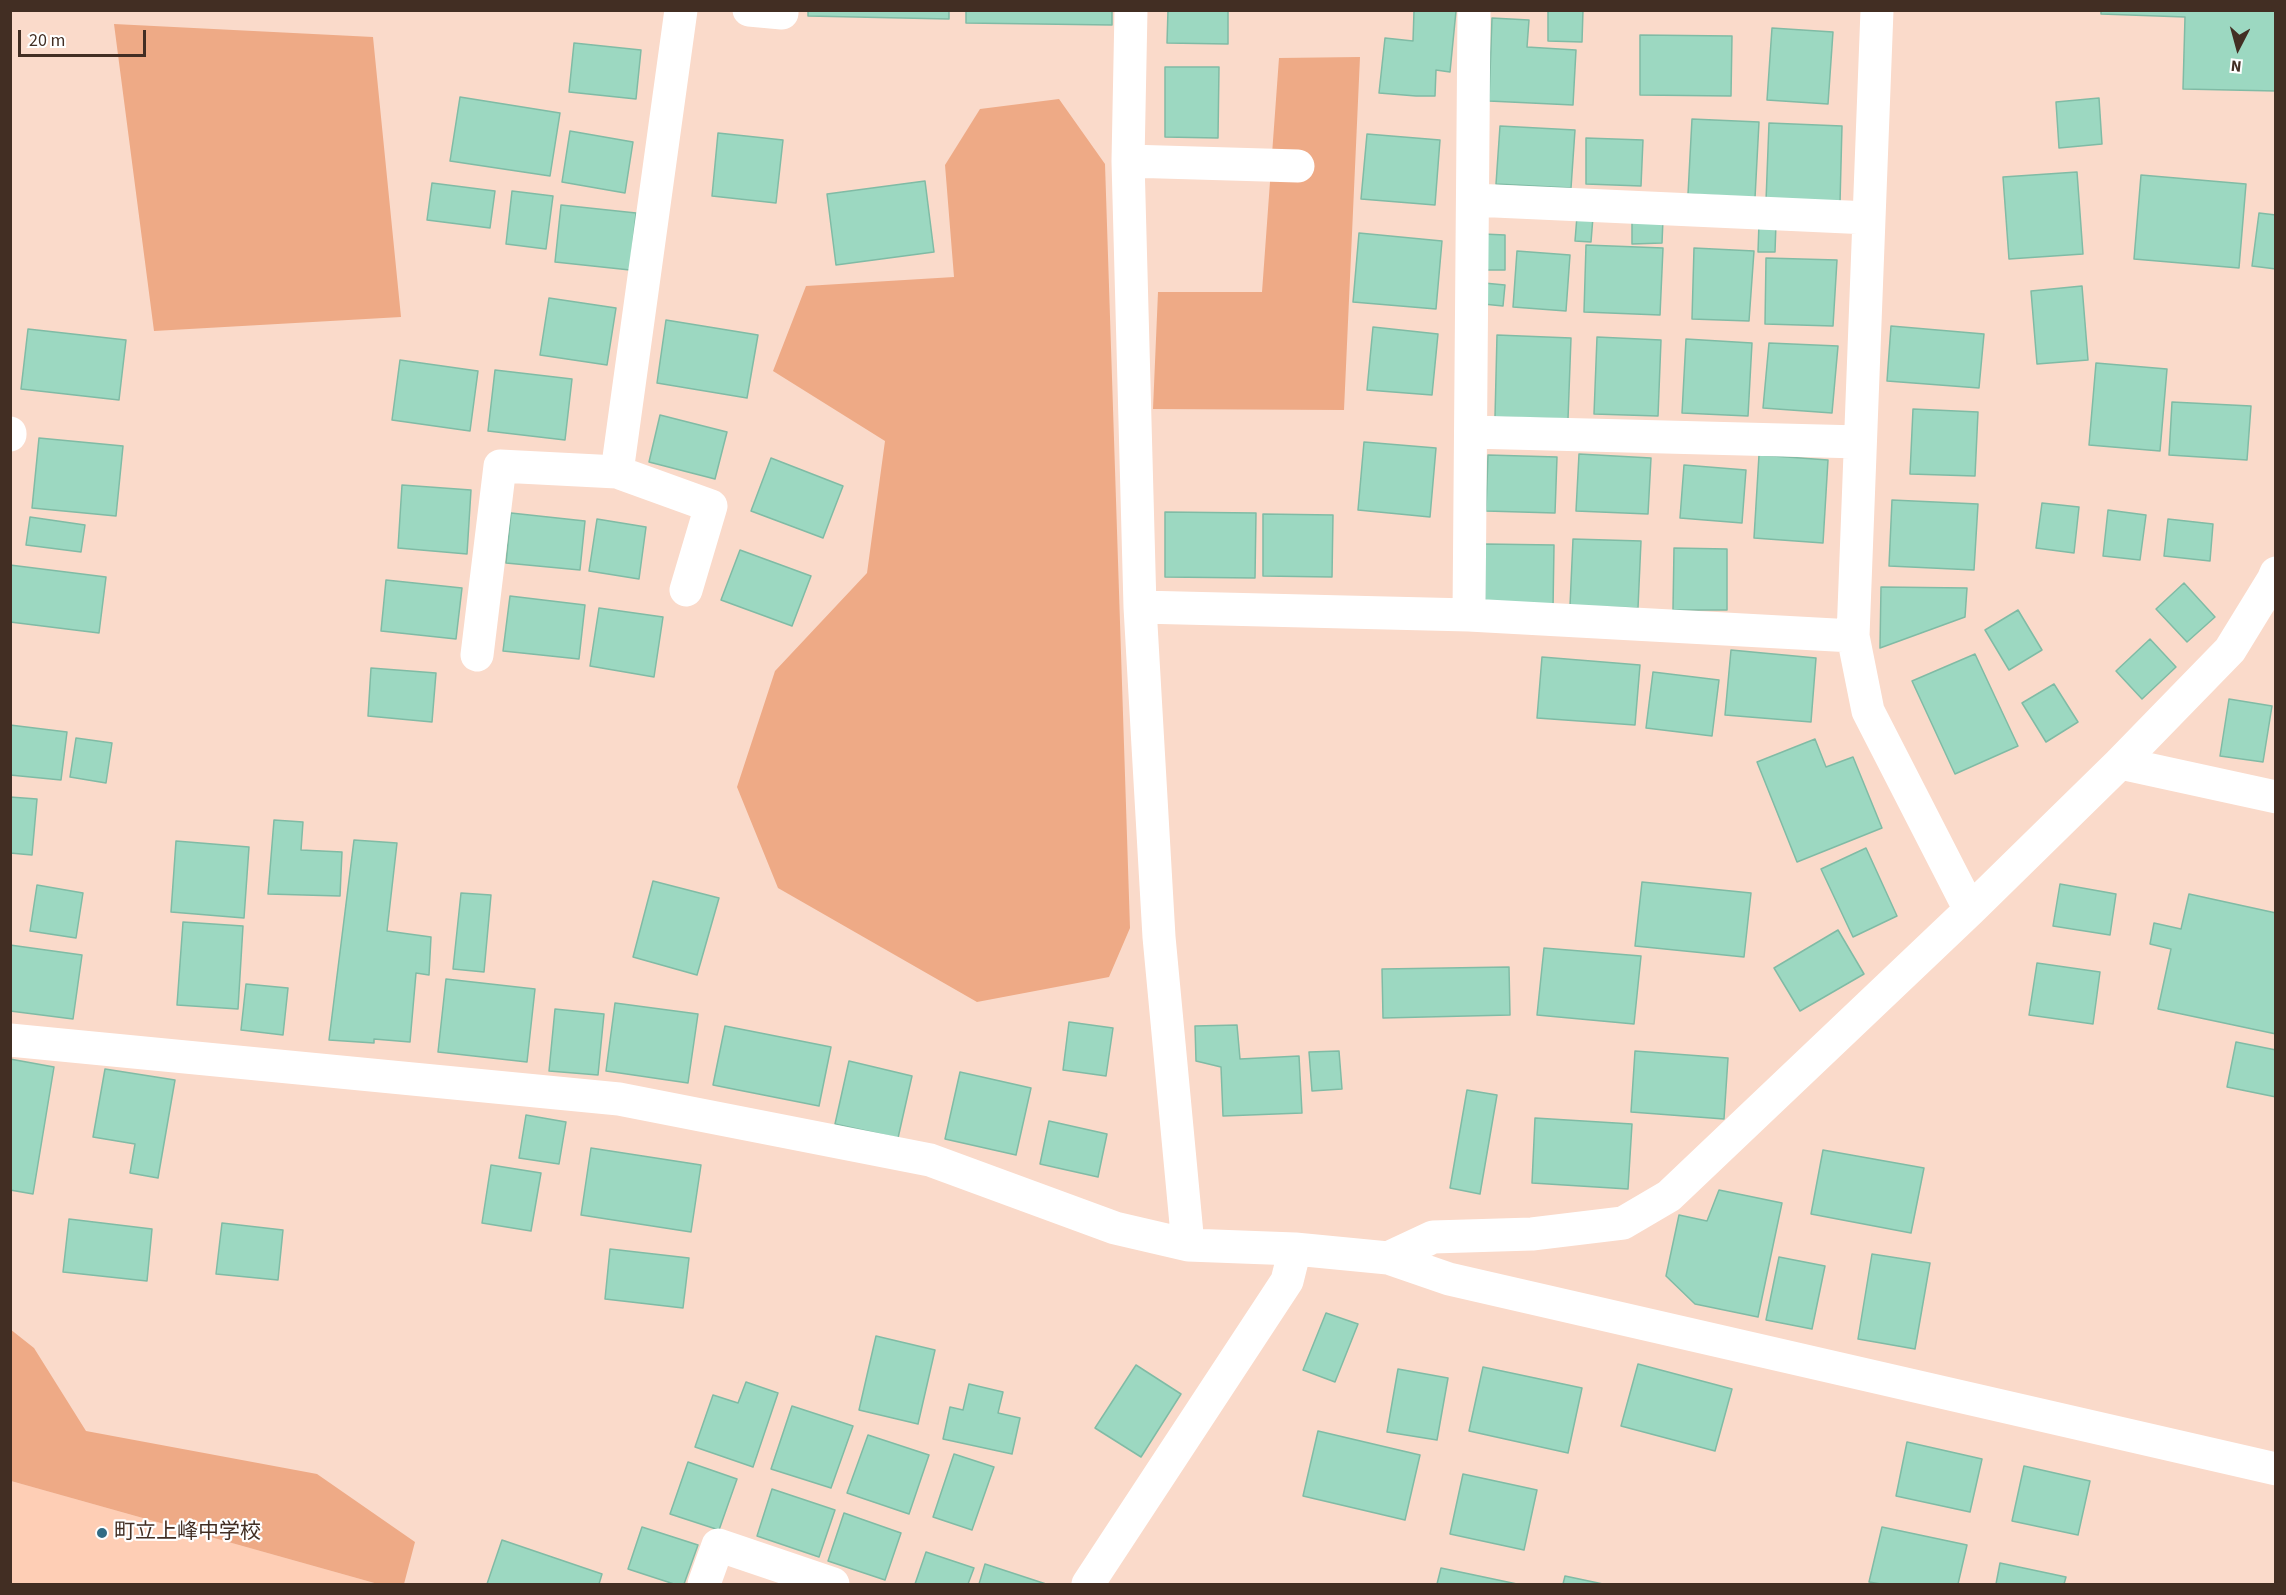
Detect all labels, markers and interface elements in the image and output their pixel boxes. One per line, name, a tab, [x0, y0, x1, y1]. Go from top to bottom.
scale bar	[21, 18, 148, 56]
north arrow	[2208, 18, 2268, 78]
text: 20 m	[29, 28, 65, 53]
text: N	[2230, 54, 2243, 77]
place label: 町立上峰中学校	[114, 1520, 261, 1546]
marker: 町立上峰中学校	[95, 1526, 109, 1540]

